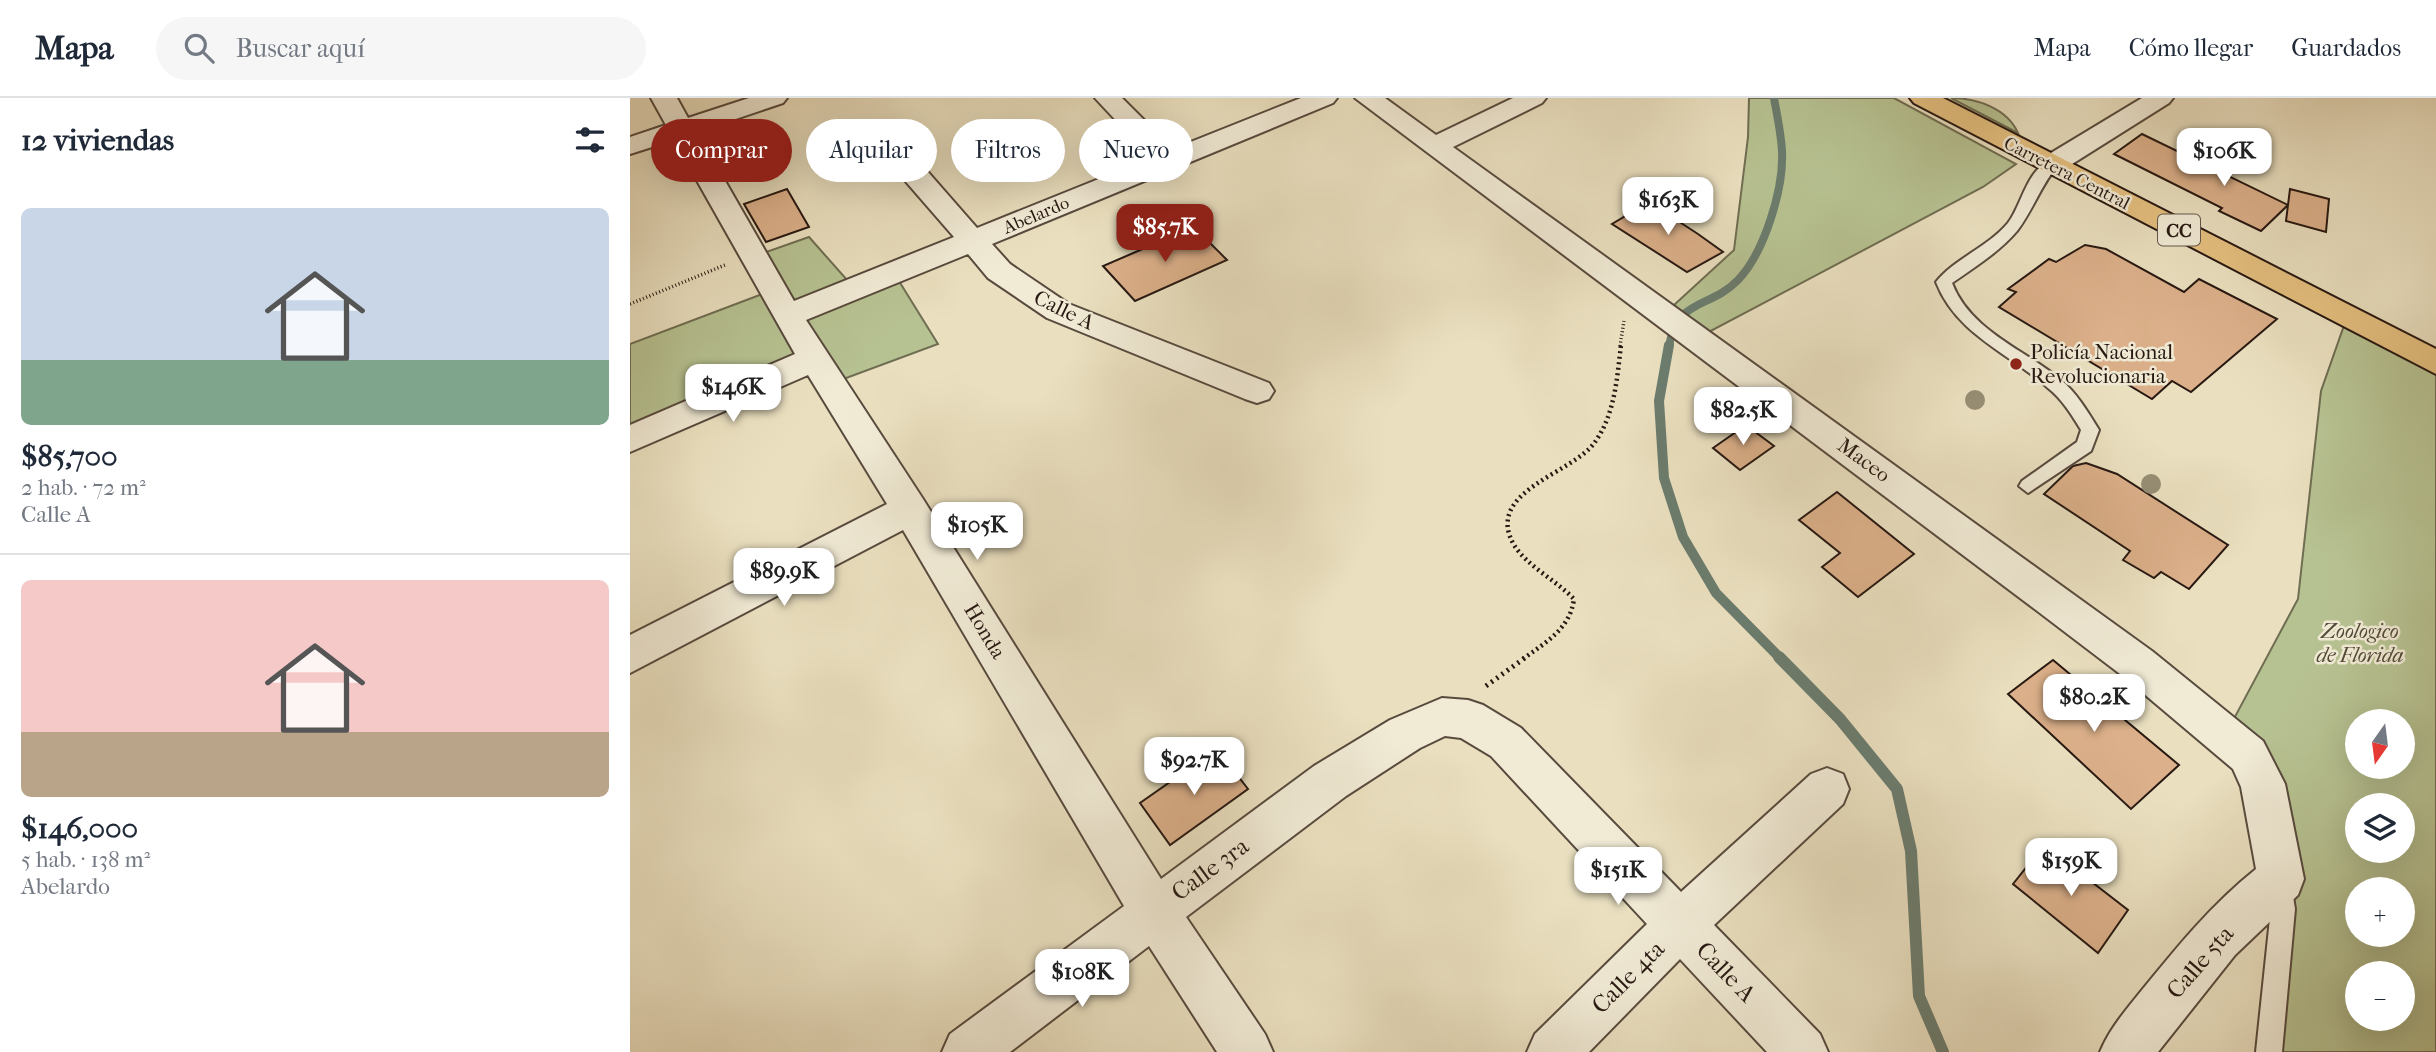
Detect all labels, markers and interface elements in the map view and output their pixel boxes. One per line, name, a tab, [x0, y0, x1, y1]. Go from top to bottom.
search box	[156, 17, 646, 80]
text: Mapa	[35, 29, 114, 68]
icon: search	[180, 29, 218, 67]
text: Buscar aquí	[236, 33, 365, 64]
text: Mapa	[2033, 34, 2091, 62]
text: Cómo llegar	[2129, 34, 2253, 62]
text: Guardados	[2291, 34, 2401, 62]
chip: Comprar	[651, 119, 792, 182]
chip: Alquilar	[806, 119, 937, 182]
chip: Filtros	[951, 119, 1065, 182]
chip: Nuevo	[1079, 119, 1193, 182]
icon: filters	[571, 121, 609, 159]
text: 12 viviendas	[21, 123, 174, 158]
pin: $106K	[2175, 129, 2273, 188]
street label: Carretera Central	[2000, 133, 2133, 214]
text: $106K	[2193, 137, 2255, 164]
pin: $163K	[1619, 178, 1717, 237]
text: $163K	[1638, 186, 1698, 213]
street label: Abelardo	[999, 192, 1072, 239]
pin: $85.7K	[1108, 204, 1222, 264]
text: $85.7K	[1132, 213, 1198, 240]
road number: CC	[2158, 214, 2200, 246]
icon: home	[252, 253, 378, 379]
street label: Calle A	[1030, 285, 1098, 335]
place label: Policía Nacional Revolucionaria	[2030, 340, 2173, 388]
marker: Policía Nacional Revolucionaria	[2008, 356, 2024, 372]
pin: $146K	[684, 364, 782, 424]
text: $146K	[701, 373, 765, 400]
pin: $82.5K	[1686, 388, 1800, 447]
text: $82.5K	[1710, 396, 1776, 423]
street label: Maceo	[1833, 433, 1895, 487]
text: $85,700	[21, 439, 118, 474]
text: 2 hab. · 72 m²	[21, 474, 146, 501]
text: Calle A	[21, 501, 91, 528]
pin: $105K	[928, 503, 1026, 562]
text: $105K	[947, 511, 1007, 538]
pin: $89.9K	[727, 548, 841, 608]
text: $89.9K	[749, 557, 819, 584]
street label: Honda	[959, 599, 1011, 663]
park label: Zoologico de Florida	[2316, 619, 2404, 667]
icon: home	[252, 625, 378, 751]
pin: $80.2K	[2037, 674, 2151, 734]
text: $80.2K	[2059, 683, 2129, 710]
north arrow	[2345, 709, 2415, 779]
map controls	[2345, 709, 2415, 1031]
pin: $92.7K	[1137, 738, 1251, 797]
text: $92.7K	[1160, 746, 1228, 773]
button: layers	[2345, 793, 2415, 863]
text: $146,000	[21, 811, 138, 846]
street label: Calle 3ra	[1166, 831, 1255, 906]
pin: $159K	[2022, 838, 2120, 898]
text: 5 hab. · 138 m²	[21, 846, 150, 873]
text: $159K	[2041, 847, 2101, 874]
pin: $151K	[1569, 848, 1667, 907]
text: $151K	[1590, 856, 1646, 883]
text: Abelardo	[21, 873, 110, 900]
button: +	[2345, 877, 2415, 947]
street label: Calle 5ta	[2161, 919, 2240, 1004]
street label: Calle 4ta	[1586, 934, 1671, 1019]
street label: Calle A	[1691, 936, 1762, 1008]
pin: $108K	[1033, 950, 1131, 1009]
text: $108K	[1051, 958, 1113, 985]
button: −	[2345, 961, 2415, 1031]

